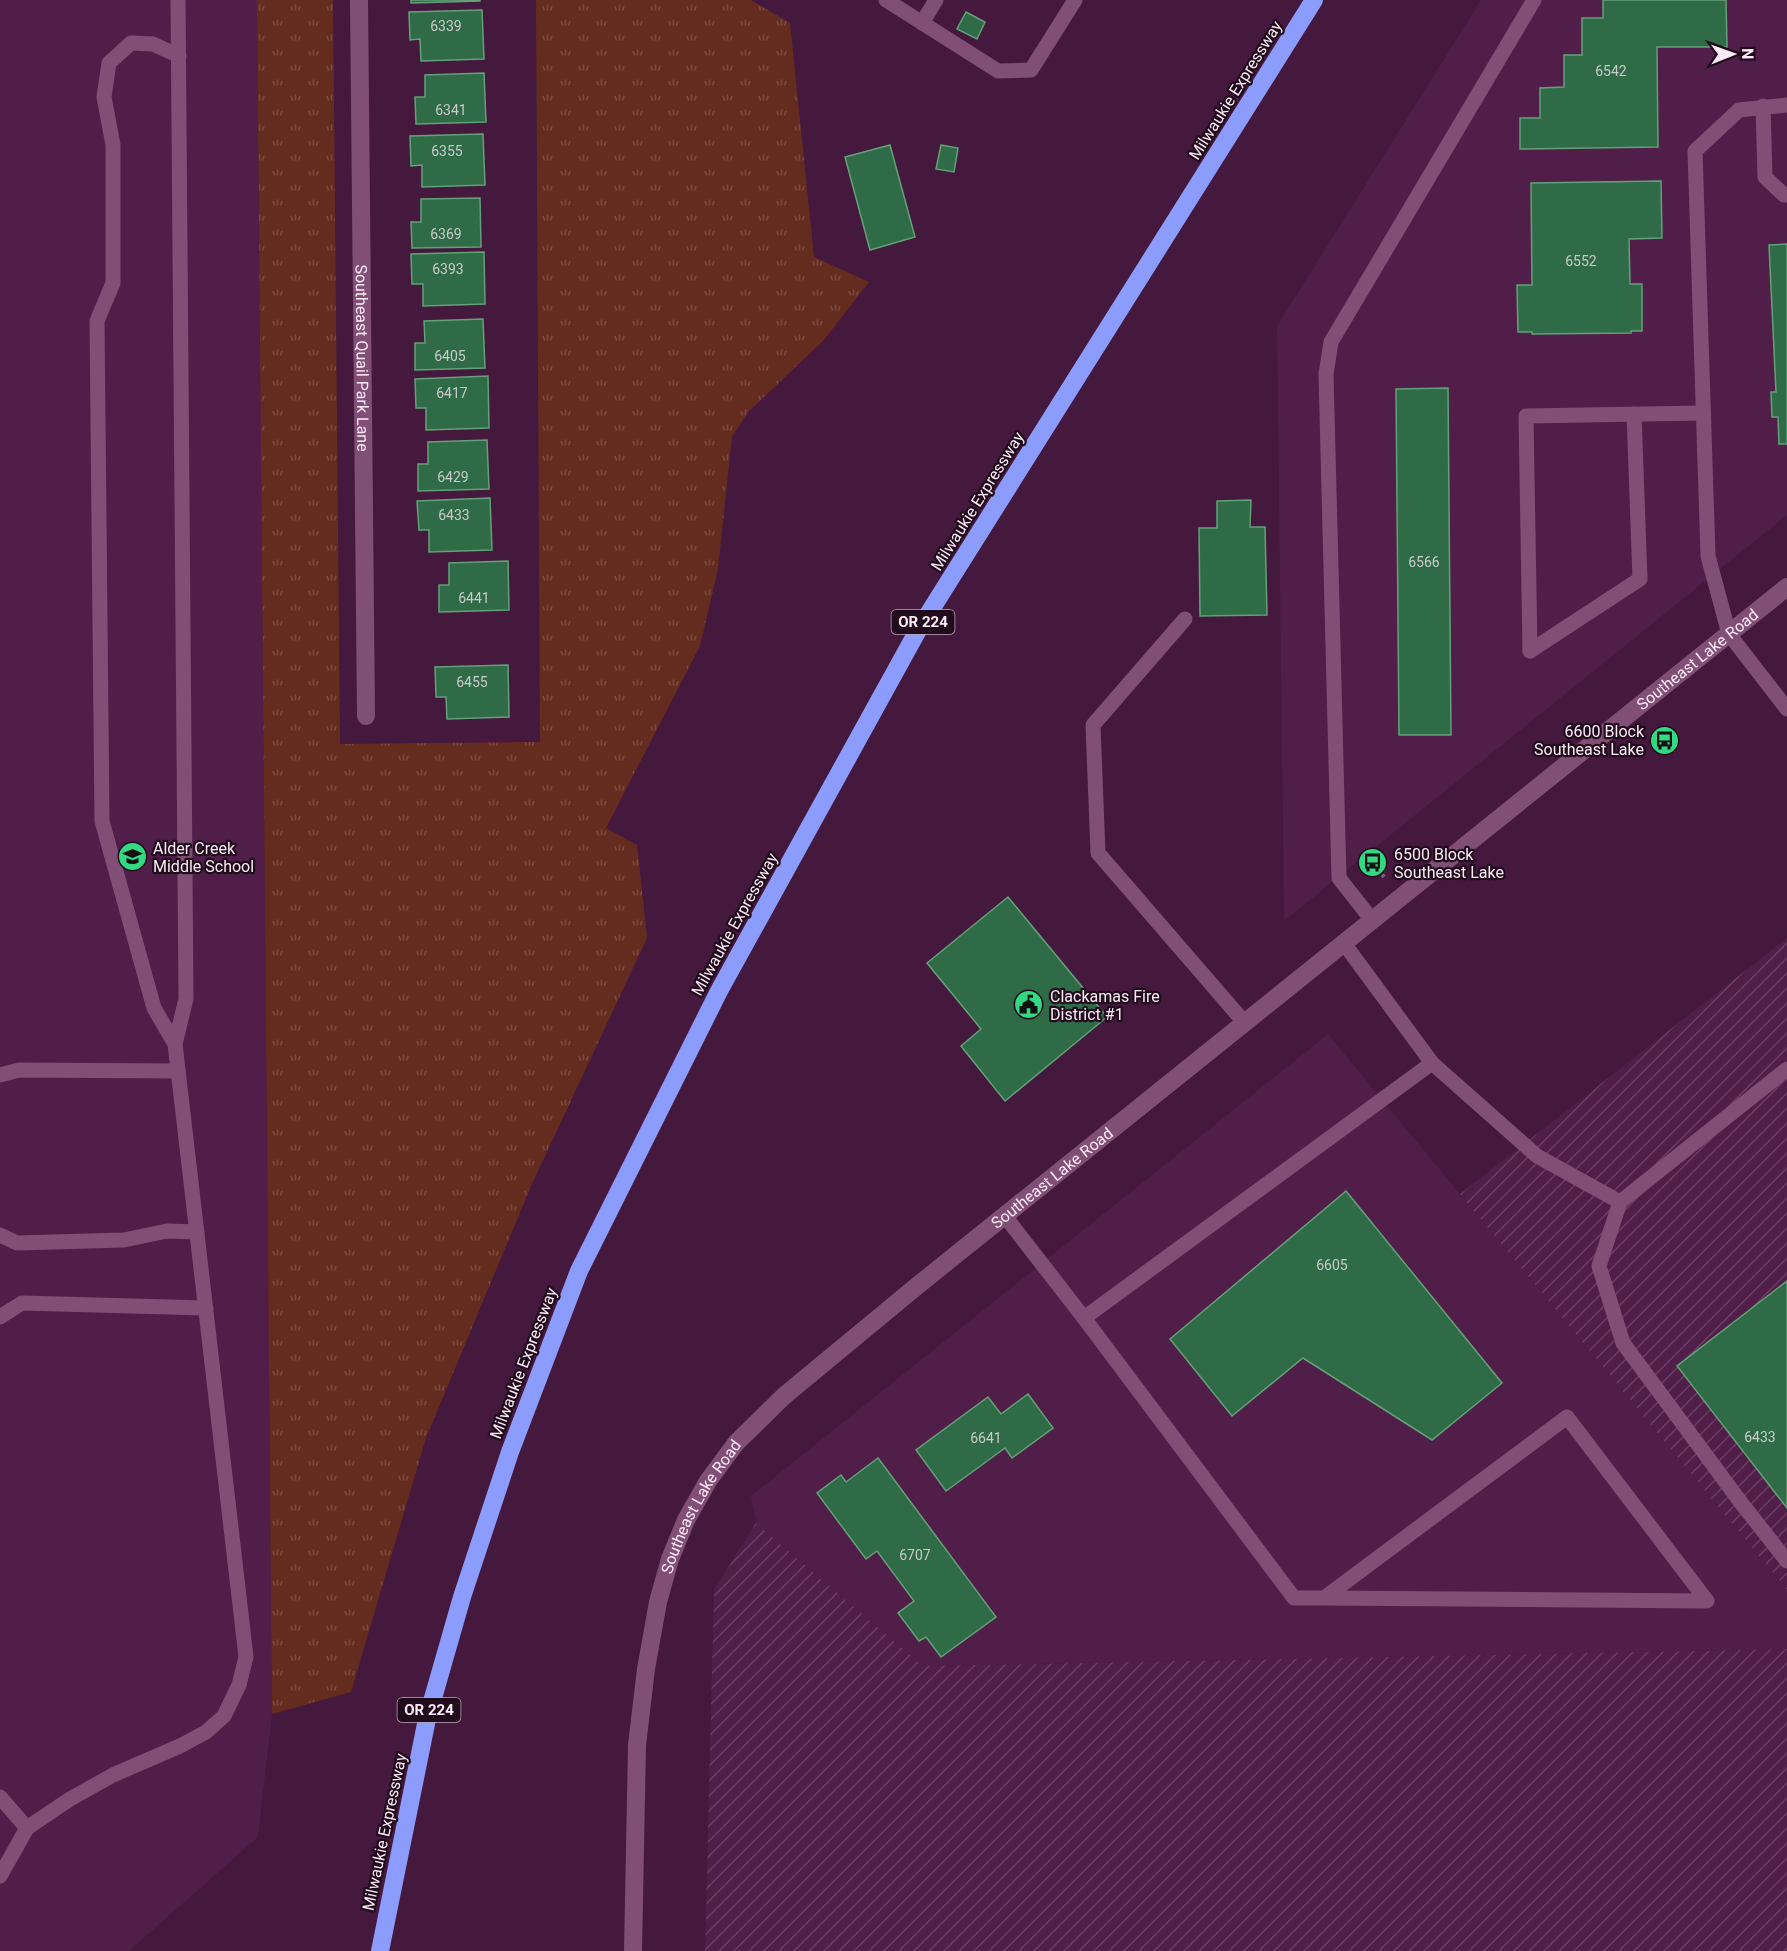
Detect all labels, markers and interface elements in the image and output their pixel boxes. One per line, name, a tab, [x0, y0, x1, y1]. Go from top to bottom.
street label: Milwaukie Expressway	[1185, 17, 1286, 163]
house number: 6339	[430, 18, 462, 34]
north arrow	[1703, 24, 1763, 84]
text: N	[1738, 48, 1757, 60]
house number: 6542	[1595, 63, 1627, 79]
house number: 6341	[435, 102, 467, 118]
house number: 6355	[431, 143, 463, 159]
house number: 6369	[430, 226, 462, 242]
house number: 6552	[1565, 253, 1597, 269]
house number: 6393	[432, 261, 464, 277]
street label: Southeast Quail Park Lane	[352, 264, 372, 452]
house number: 6405	[434, 348, 466, 364]
house number: 6417	[436, 385, 468, 401]
street label: Milwaukie Expressway	[927, 428, 1028, 574]
house number: 6429	[437, 469, 469, 485]
house number: 6433	[438, 507, 470, 523]
house number: 6566	[1408, 554, 1440, 570]
house number: 6441	[458, 590, 490, 606]
street label: Southeast Lake Road	[1633, 605, 1762, 714]
road number: OR 224	[892, 610, 954, 634]
house number: 6455	[456, 674, 488, 690]
place label: 6600 Block Southeast Lake	[1534, 722, 1645, 759]
bus stop icon: 6600 Block Southeast Lake	[1649, 724, 1681, 756]
place label: Alder Creek Middle School	[153, 839, 254, 876]
school or university icon: Alder Creek Middle School	[116, 841, 148, 873]
place label: 6500 Block Southeast Lake	[1394, 845, 1504, 882]
bus stop icon: 6500 Block Southeast Lake	[1357, 847, 1389, 879]
street label: Milwaukie Expressway	[687, 849, 782, 999]
place label: Clackamas Fire District #1	[1050, 987, 1160, 1024]
public building icon: Clackamas Fire District #1	[1013, 989, 1045, 1021]
street label: Southeast Lake Road	[987, 1124, 1117, 1233]
house number: 6605	[1316, 1257, 1348, 1273]
street label: Milwaukie Expressway	[486, 1285, 561, 1441]
house number: 6433	[1744, 1429, 1776, 1445]
house number: 6641	[970, 1430, 1002, 1446]
street label: Southeast Lake Road	[657, 1436, 745, 1576]
house number: 6707	[899, 1547, 931, 1563]
road number: OR 224	[398, 1698, 460, 1722]
street label: Milwaukie Expressway	[359, 1751, 411, 1912]

